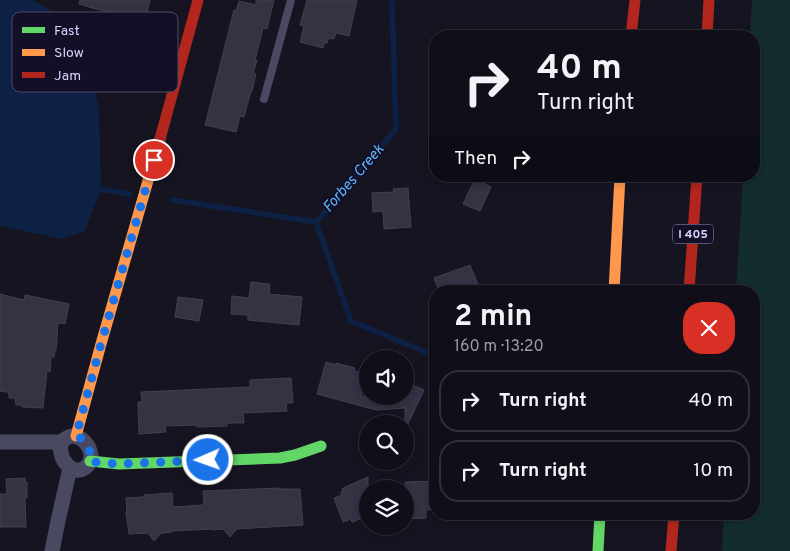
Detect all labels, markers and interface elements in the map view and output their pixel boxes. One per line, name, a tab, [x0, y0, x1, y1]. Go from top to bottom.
legend	[12, 12, 178, 92]
text: Fast	[54, 23, 80, 40]
text: Slow	[54, 45, 84, 62]
text: 40 m	[537, 47, 622, 91]
icon: right	[454, 50, 519, 115]
text: Jam	[54, 68, 81, 85]
text: Turn right	[537, 90, 634, 117]
pin	[133, 139, 175, 181]
water label: Forbes Creek	[319, 141, 389, 217]
icon: right	[507, 145, 535, 173]
icon: arrive	[140, 146, 168, 174]
text: Then	[454, 147, 497, 171]
road number: I 405	[673, 224, 713, 243]
text: 2 min	[454, 299, 532, 336]
button: close	[683, 302, 735, 354]
text: 160 m · 13:20	[454, 337, 544, 357]
map controls	[359, 350, 414, 535]
button: sound	[359, 350, 414, 405]
icon: right	[456, 387, 484, 415]
text: Turn right	[499, 389, 587, 413]
text: 40 m	[688, 389, 733, 413]
button: search	[359, 415, 414, 470]
position arrow	[181, 433, 233, 485]
icon: right	[456, 457, 484, 485]
text: Turn right	[499, 459, 587, 483]
text: 10 m	[693, 459, 733, 483]
button: layers	[359, 480, 414, 535]

